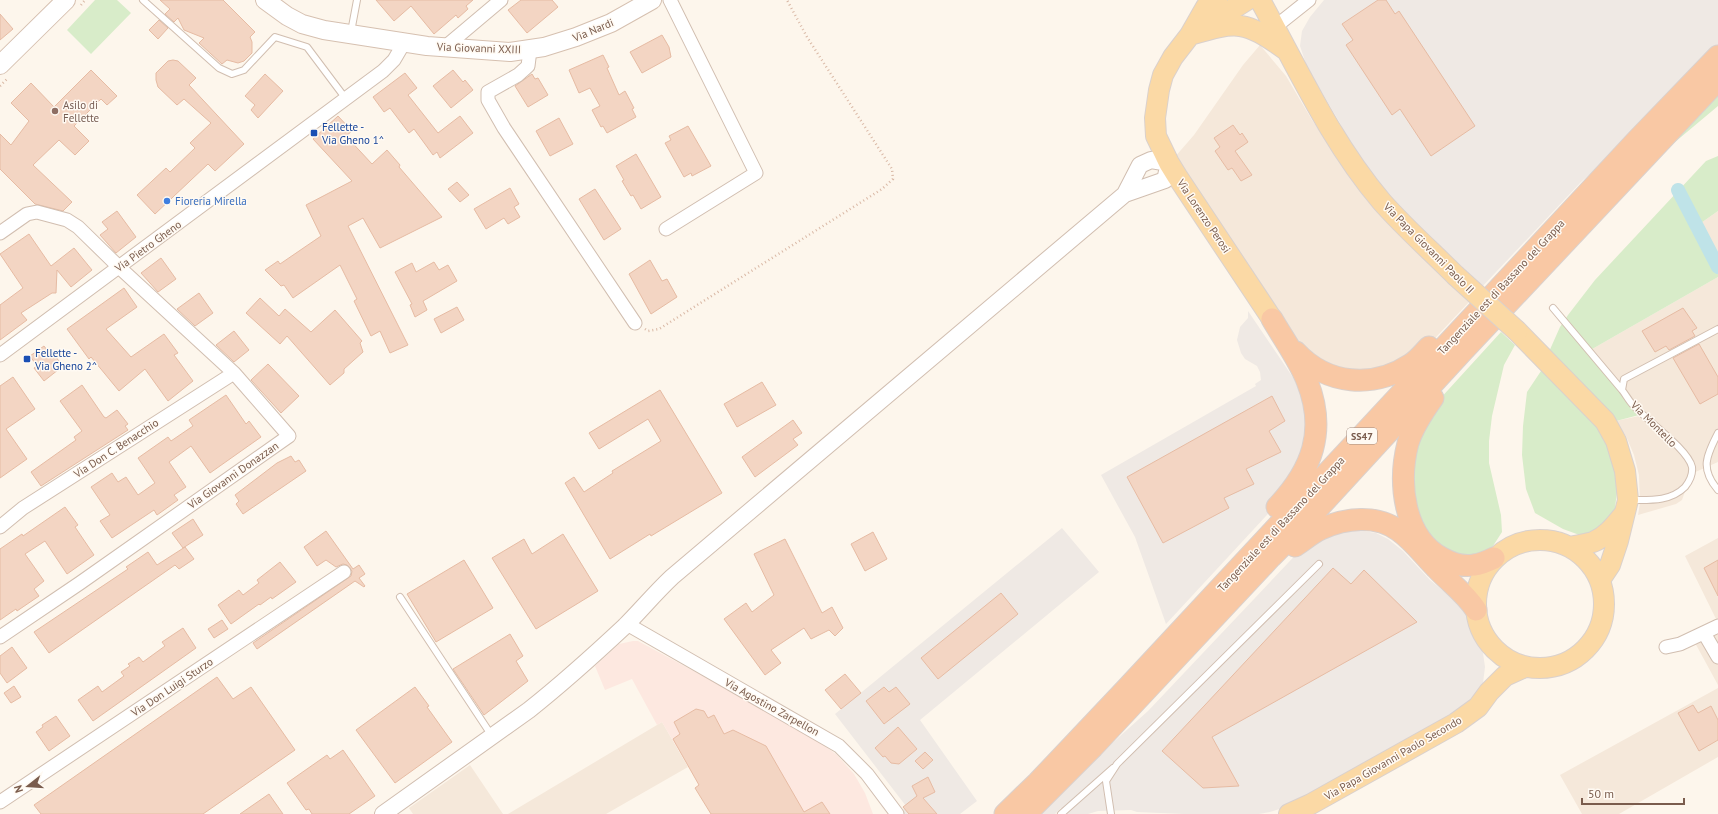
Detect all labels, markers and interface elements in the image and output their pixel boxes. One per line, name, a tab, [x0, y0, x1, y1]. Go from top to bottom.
street label: Via Nardi	[570, 15, 616, 45]
street label: Via Giovanni XXIII	[436, 39, 521, 56]
place label: Asilo di Fellette	[63, 98, 100, 125]
marker: Asilo di Fellette	[50, 106, 60, 116]
place label: Fellette - Via Gheno 1^	[321, 120, 384, 147]
marker: Fellette - Via Gheno 1^	[309, 128, 319, 138]
street label: Via Lorenzo Perosi	[1174, 176, 1234, 256]
place label: Fioreria Mirella	[175, 194, 247, 208]
marker: Fioreria Mirella	[162, 196, 172, 206]
street label: Via Papa Giovanni Paolo II	[1380, 199, 1477, 296]
street label: Tangenziale est di Bassano del Grappa	[1434, 216, 1568, 358]
street label: Via Pietro Gheno	[111, 217, 184, 275]
place label: Fellette - Via Gheno 2^	[34, 346, 97, 373]
marker: Fellette - Via Gheno 2^	[22, 354, 32, 364]
street label: Via Montello	[1627, 397, 1680, 450]
street label: Via Don C. Benacchio	[70, 415, 161, 481]
road number: SS47	[1347, 428, 1377, 444]
street label: Via Giovanni Donazzan	[184, 438, 281, 512]
street label: Tangenziale est di Bassano del Grappa	[1214, 453, 1348, 595]
street label: Via Don Luigi Sturzo	[128, 654, 216, 720]
street label: Via Agostino Zarpellon	[721, 675, 822, 739]
street label: Via Papa Giovanni Paolo Secondo	[1321, 713, 1464, 804]
north arrow	[8, 766, 48, 806]
scale bar	[1582, 780, 1684, 806]
text: N	[11, 783, 26, 794]
text: 50 m	[1588, 786, 1614, 801]

